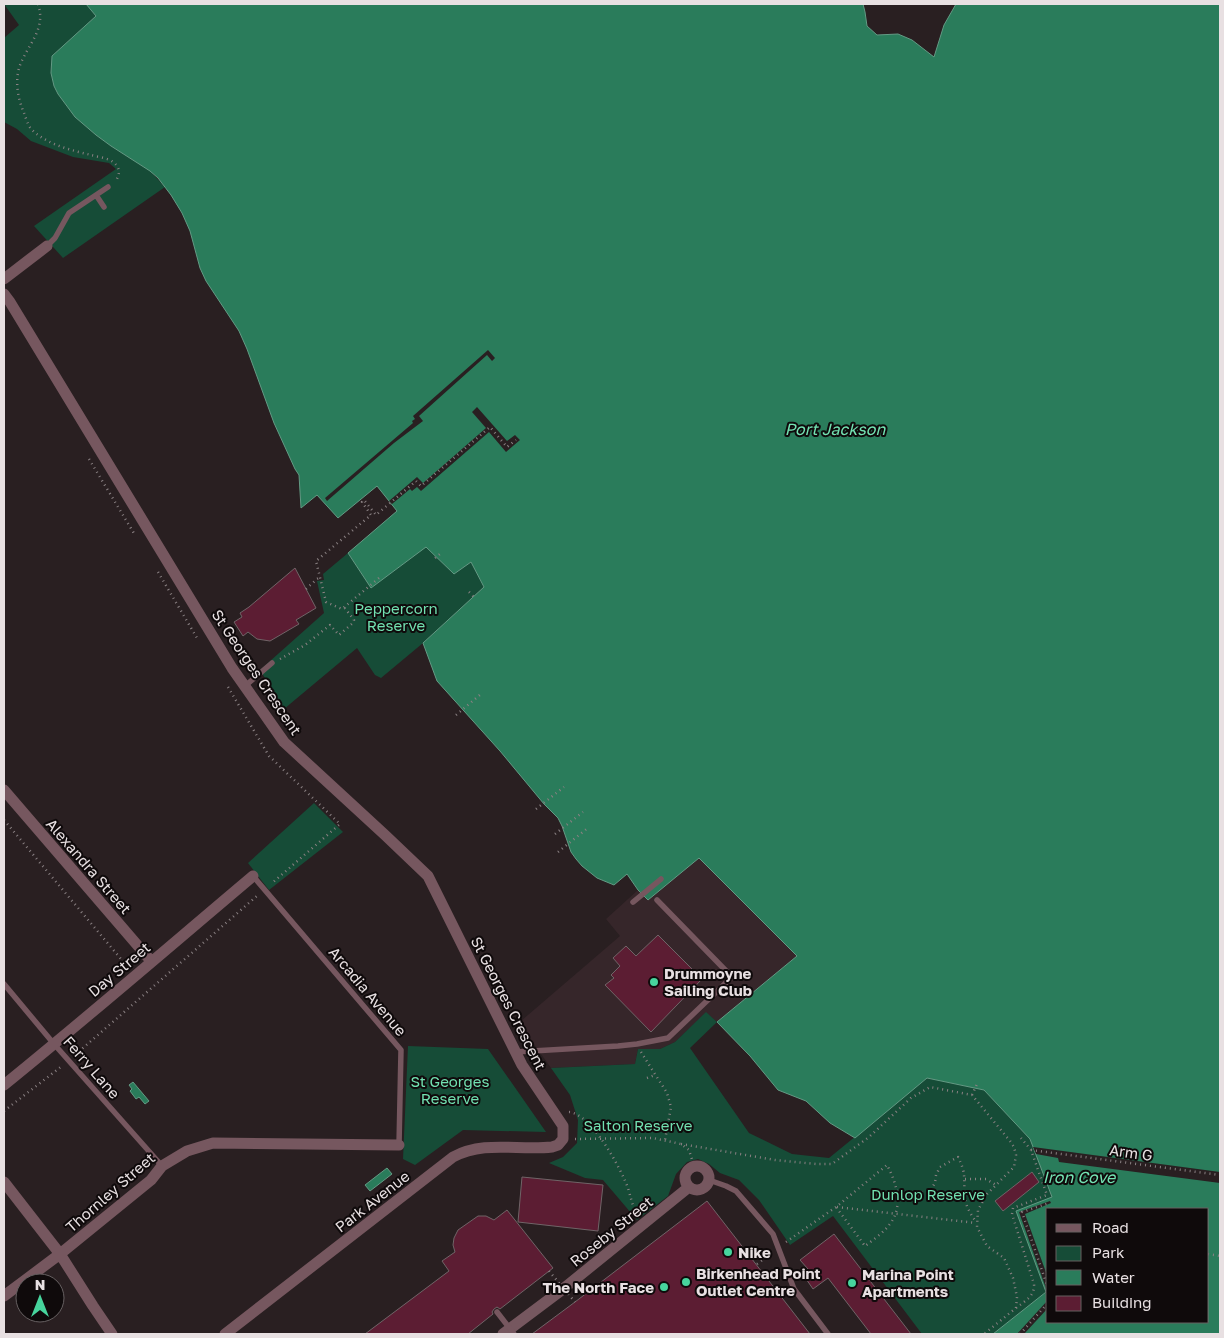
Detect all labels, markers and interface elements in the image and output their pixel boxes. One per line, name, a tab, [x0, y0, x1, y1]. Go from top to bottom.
water label: Port Jackson	[785, 419, 886, 439]
park label: Peppercorn Reserve	[354, 599, 438, 634]
street label: St Georges Crescent	[208, 606, 306, 738]
street label: Alexandra Street	[43, 815, 135, 917]
street label: St Georges Crescent	[468, 933, 550, 1073]
street label: Day Street	[84, 938, 154, 1000]
street label: Arcadia Avenue	[325, 943, 411, 1039]
place label: Drummoyne Sailing Club	[664, 964, 752, 999]
marker: Drummoyne Sailing Club	[648, 976, 660, 988]
street label: Ferry Lane	[60, 1032, 124, 1102]
park label: St Georges Reserve	[411, 1072, 489, 1107]
park label: Salton Reserve	[583, 1116, 693, 1134]
street label: Arm G	[1108, 1140, 1154, 1164]
street label: Thornley Street	[62, 1148, 158, 1236]
street label: Park Avenue	[331, 1166, 413, 1236]
water label: Iron Cove	[1043, 1167, 1117, 1187]
park label: Dunlop Reserve	[871, 1185, 985, 1203]
street label: Roseby Street	[566, 1192, 656, 1270]
legend	[1046, 1208, 1209, 1323]
text: Road	[1092, 1218, 1129, 1236]
place label: Nike	[738, 1243, 771, 1261]
text: Park	[1092, 1243, 1125, 1261]
marker: Nike	[722, 1246, 734, 1258]
place label: Birkenhead Point Outlet Centre	[696, 1264, 821, 1299]
place label: Marina Point Apartments	[862, 1265, 954, 1300]
text: Water	[1092, 1268, 1135, 1286]
north arrow	[15, 1273, 65, 1323]
text: N	[35, 1276, 45, 1293]
marker: Birkenhead Point Outlet Centre	[680, 1276, 692, 1288]
marker: Marina Point Apartments	[846, 1277, 858, 1289]
place label: The North Face	[542, 1278, 654, 1296]
marker: The North Face	[658, 1281, 670, 1293]
text: Building	[1092, 1293, 1152, 1311]

